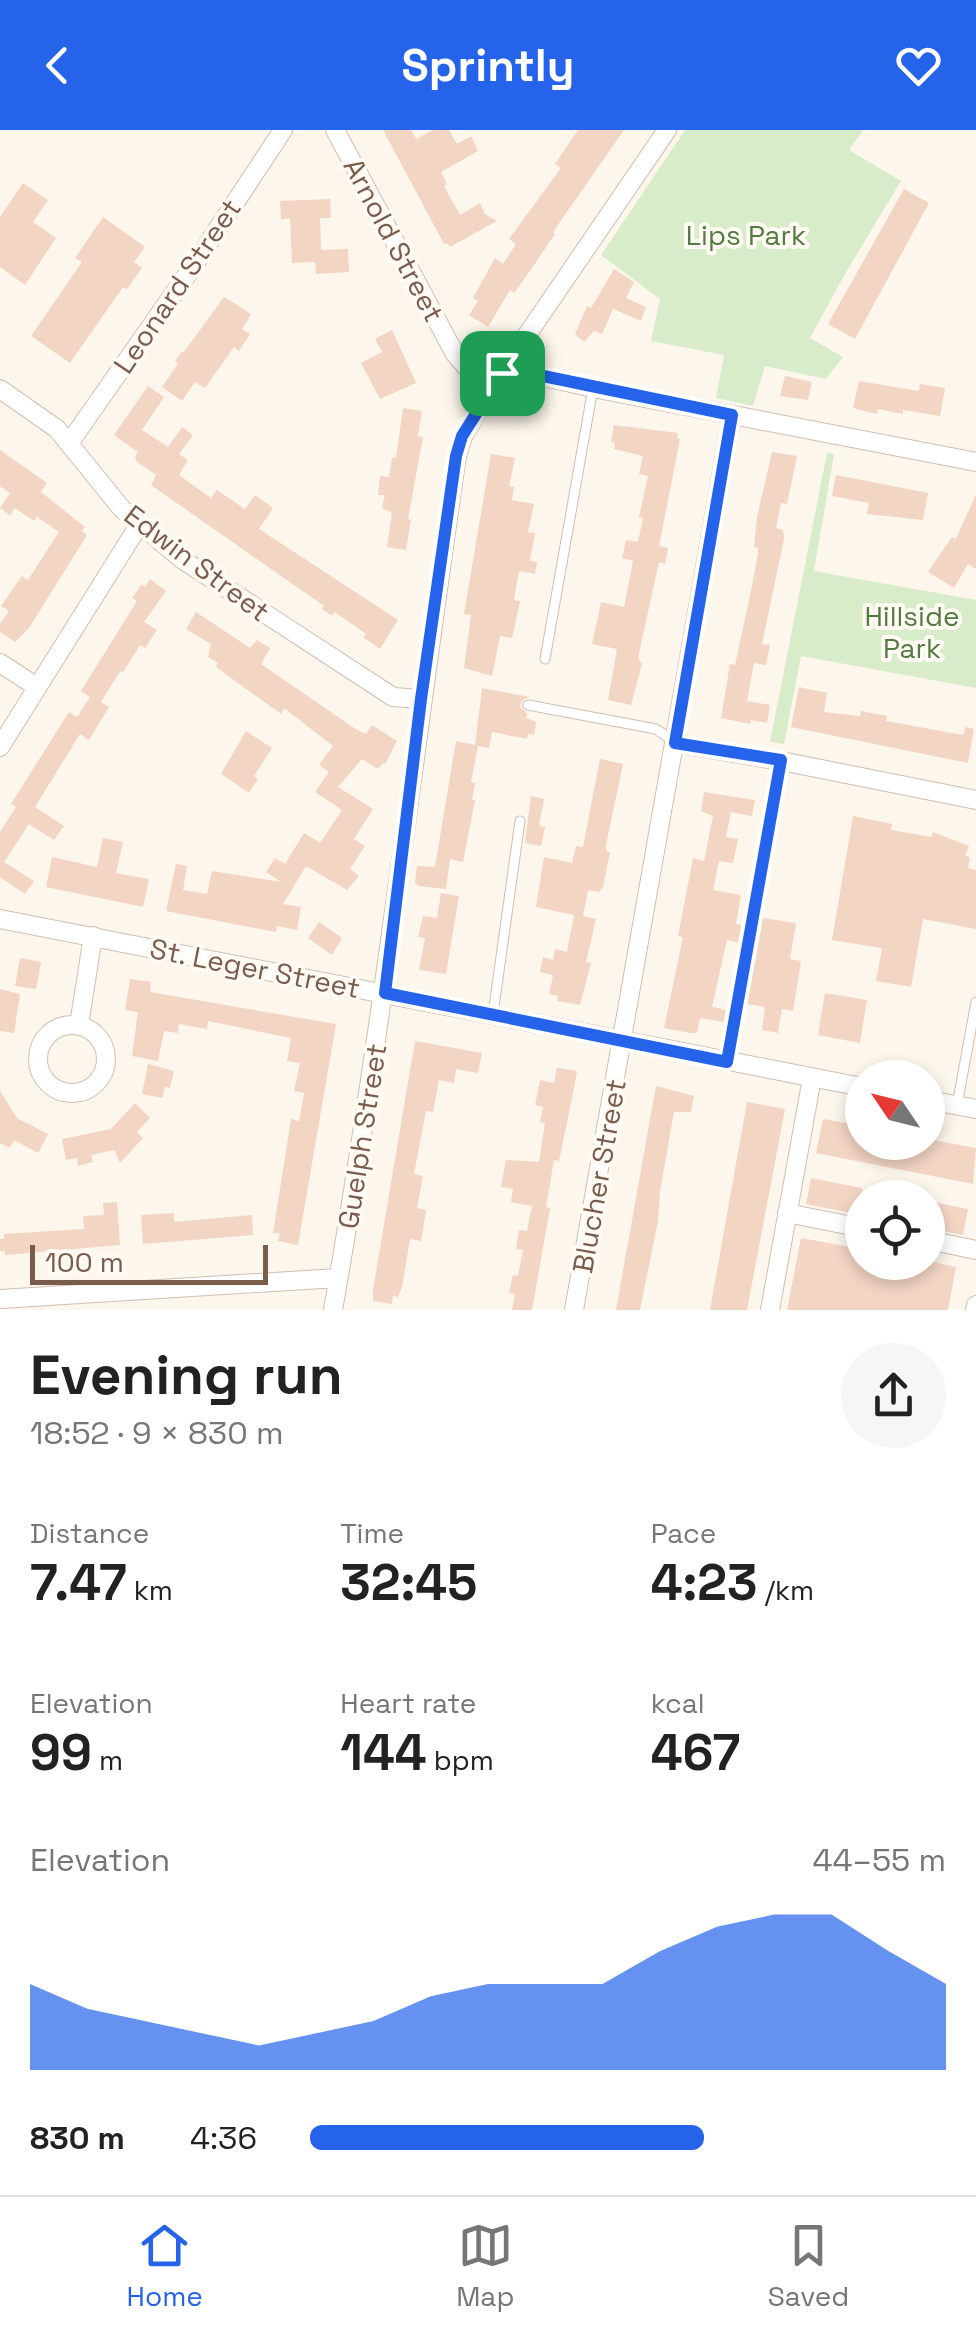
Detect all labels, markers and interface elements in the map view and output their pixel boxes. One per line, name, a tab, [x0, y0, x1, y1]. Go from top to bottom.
text: Sprintly	[401, 37, 575, 94]
icon: back	[30, 38, 85, 93]
icon: heart	[891, 38, 946, 93]
street label: Arnold Street	[336, 152, 452, 328]
street label: Leonard Street	[105, 192, 249, 380]
park label: Lips Park	[686, 217, 806, 253]
pin	[460, 331, 545, 416]
icon: arrive	[475, 346, 530, 401]
street label: Edwin Street	[117, 497, 277, 629]
park label: Hillside Park	[864, 598, 960, 666]
street label: St. Leger Street	[147, 930, 363, 1006]
street label: Guelph Street	[330, 1041, 394, 1231]
north arrow	[845, 1060, 945, 1160]
map controls	[845, 1060, 945, 1280]
street label: Blucher Street	[564, 1076, 634, 1276]
button: locate	[845, 1180, 945, 1280]
scale bar	[30, 1240, 268, 1284]
text: 100 m	[45, 1244, 124, 1280]
text: Evening run	[30, 1340, 343, 1410]
button: share	[841, 1343, 946, 1448]
text: 18:52 · 9 × 830 m	[30, 1413, 283, 1453]
text: Distance	[30, 1515, 149, 1551]
text: Time	[340, 1515, 404, 1551]
text: Pace	[651, 1515, 716, 1551]
text: 7.47	[30, 1551, 127, 1615]
text: 32:45	[340, 1551, 477, 1615]
text: 4:23	[651, 1551, 757, 1615]
text: km	[127, 1572, 173, 1608]
text: /km	[757, 1572, 814, 1608]
text: Elevation	[30, 1685, 153, 1721]
text: Heart rate	[340, 1685, 476, 1721]
text: kcal	[651, 1685, 705, 1721]
text: 99	[30, 1721, 92, 1785]
text: 144	[340, 1721, 427, 1785]
text: 467	[651, 1721, 740, 1785]
text: m	[92, 1742, 123, 1778]
text: bpm	[427, 1742, 494, 1778]
text: Elevation	[30, 1840, 170, 1880]
text: 44–55 m	[812, 1840, 946, 1880]
text: 830 m	[30, 2118, 125, 2158]
text: 4:36	[190, 2118, 257, 2158]
tab: Home	[127, 2218, 203, 2314]
tab: Map	[456, 2218, 515, 2314]
tab: Saved	[768, 2218, 849, 2314]

